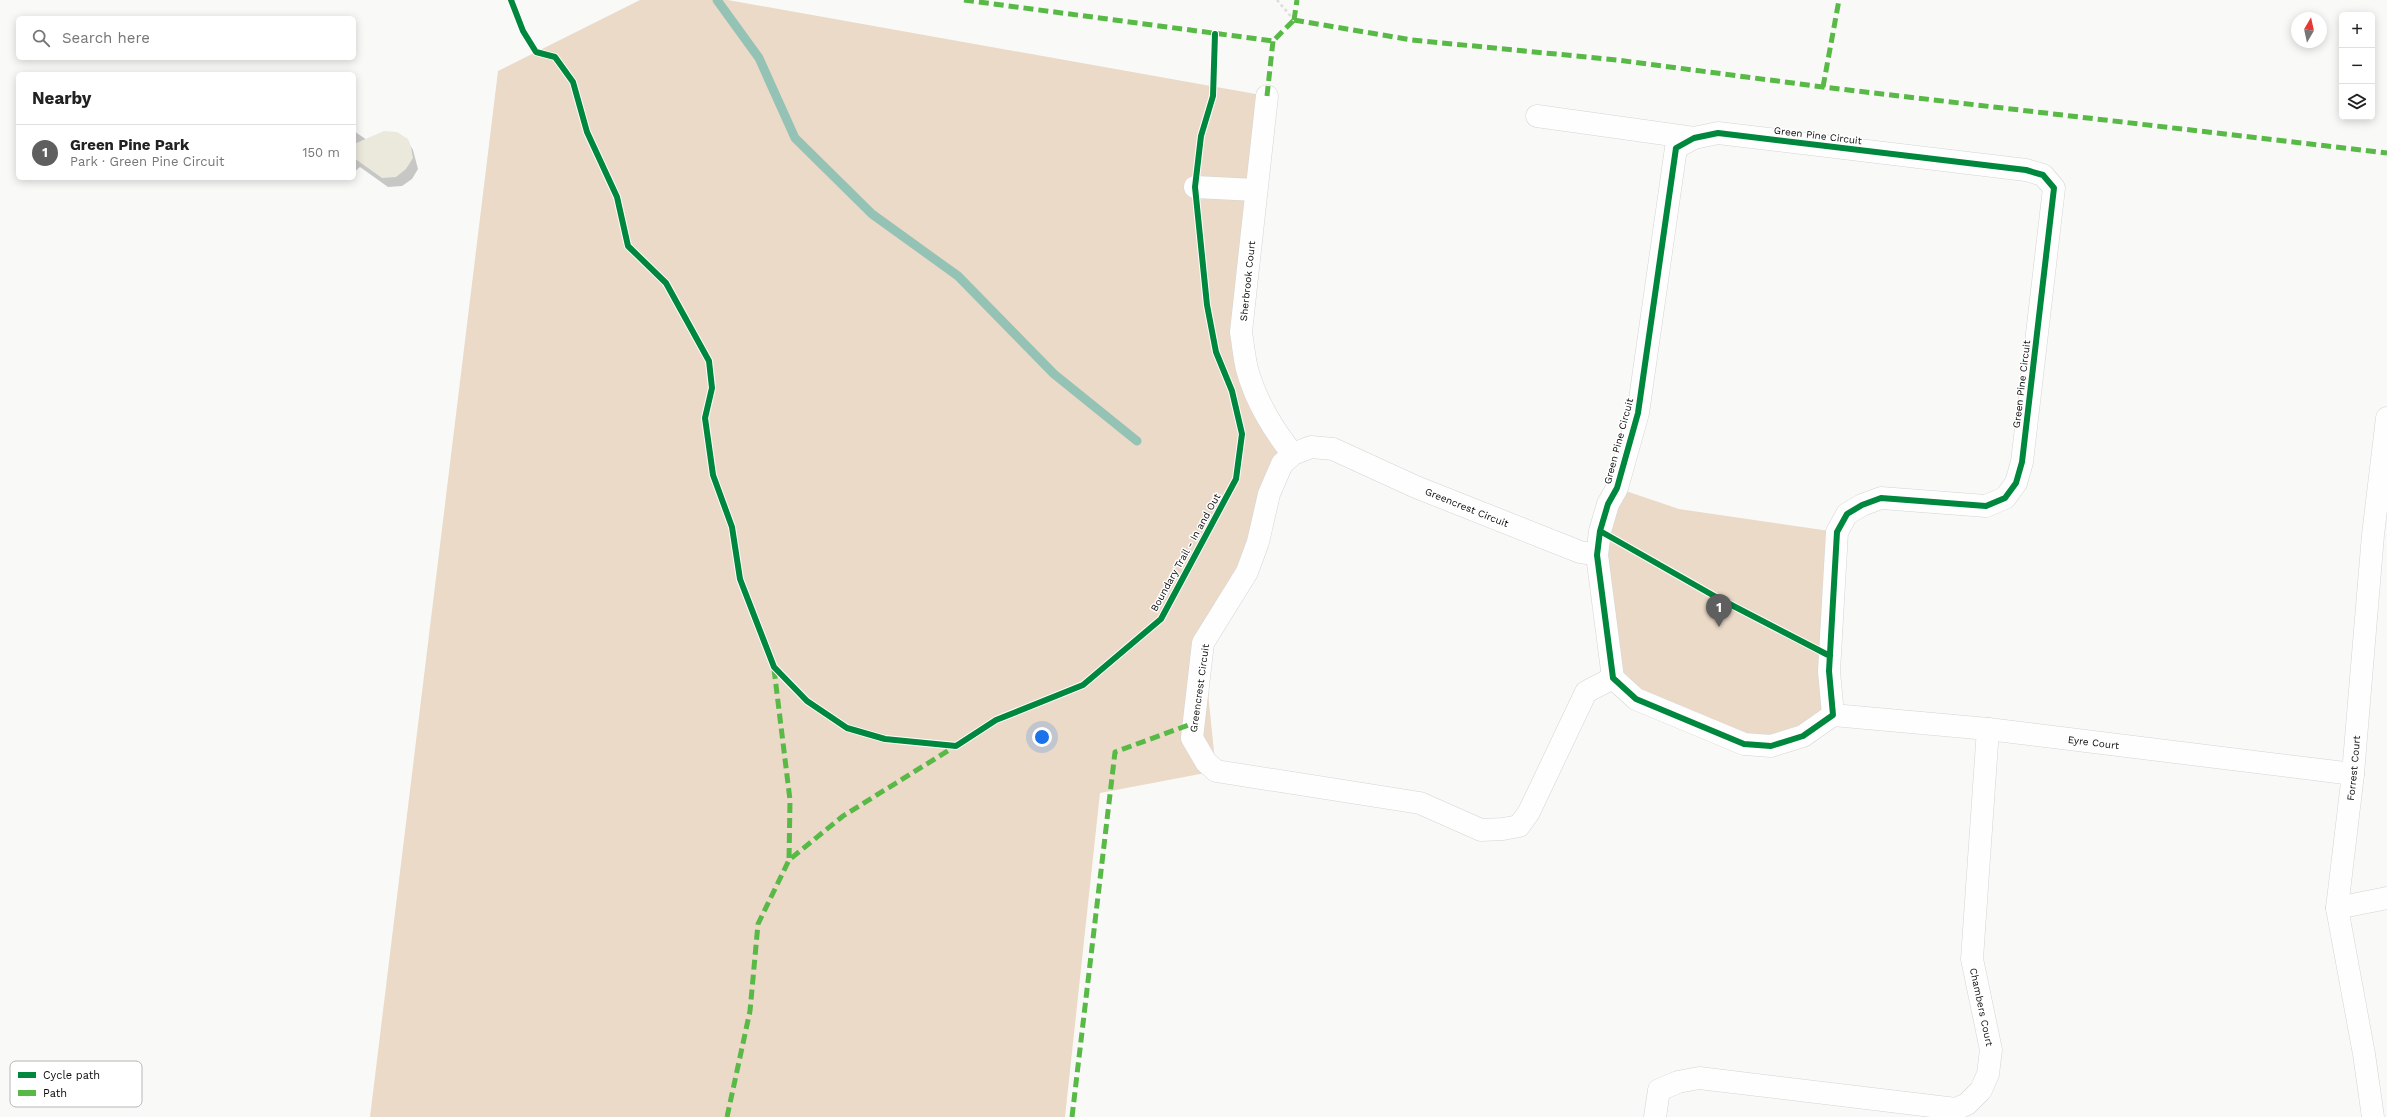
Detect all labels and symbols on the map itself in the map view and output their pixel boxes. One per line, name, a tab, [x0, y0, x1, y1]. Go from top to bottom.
north arrow	[2291, 12, 2327, 48]
street label: Green Pine Circuit	[1773, 125, 1863, 146]
street label: Sherbrook Court	[1238, 240, 1257, 322]
street label: Green Pine Circuit	[2011, 339, 2032, 429]
street label: Green Pine Circuit	[1602, 396, 1635, 485]
street label: Greencrest Circuit	[1423, 486, 1511, 530]
street label: Boundary Trail - In and Out	[1148, 491, 1223, 613]
pin: 1	[1706, 594, 1732, 627]
street label: Greencrest Circuit	[1188, 642, 1211, 733]
your location	[1032, 727, 1052, 747]
street label: Eyre Court	[2067, 734, 2120, 751]
street label: Forrest Court	[2345, 734, 2362, 801]
street label: Chambers Court	[1968, 967, 1995, 1048]
legend	[10, 1061, 142, 1107]
text: Cycle path	[43, 1069, 100, 1082]
text: Path	[43, 1087, 67, 1100]

